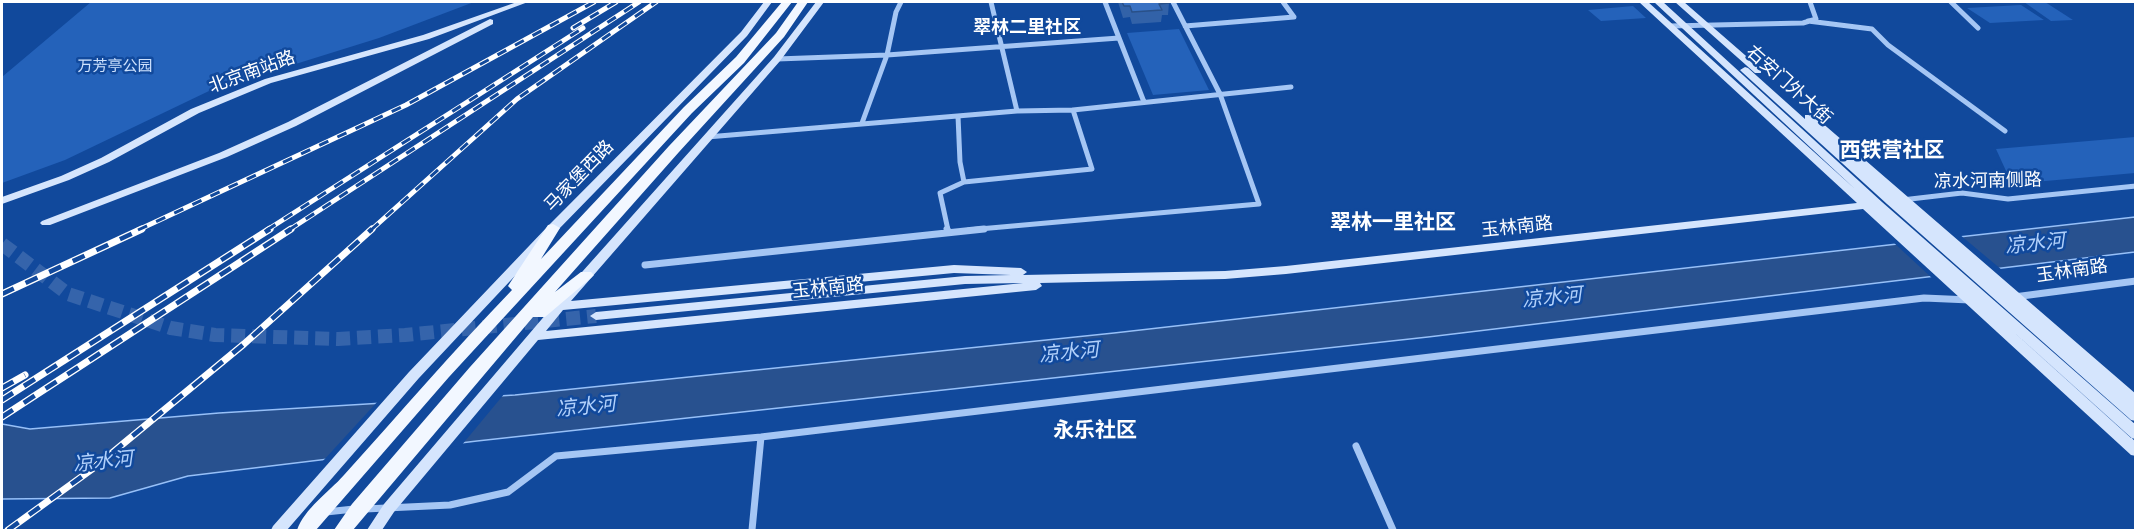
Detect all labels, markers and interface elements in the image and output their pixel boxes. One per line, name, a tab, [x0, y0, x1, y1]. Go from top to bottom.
district label: 翠林二里社区	[973, 17, 1081, 39]
street label: 右安门外大街	[1742, 41, 1836, 129]
street label: 北京南站路	[206, 46, 298, 98]
park label: 万芳亭公园	[78, 57, 152, 75]
street label: 马家堡西路	[540, 136, 618, 216]
district label: 西铁营社区	[1840, 138, 1944, 164]
street label: 凉水河南侧路	[1934, 169, 2042, 193]
district label: 翠林一里社区	[1330, 210, 1456, 236]
street label: 玉林南路	[1480, 212, 1554, 242]
water label: 凉水河	[2004, 229, 2066, 259]
street label: 玉林南路	[2035, 255, 2109, 287]
street label: 玉林南路	[791, 273, 865, 303]
water label: 凉水河	[1521, 283, 1583, 313]
water label: 凉水河	[1038, 338, 1100, 368]
water label: 凉水河	[555, 392, 617, 422]
district label: 永乐社区	[1053, 418, 1137, 444]
water label: 凉水河	[72, 447, 134, 477]

